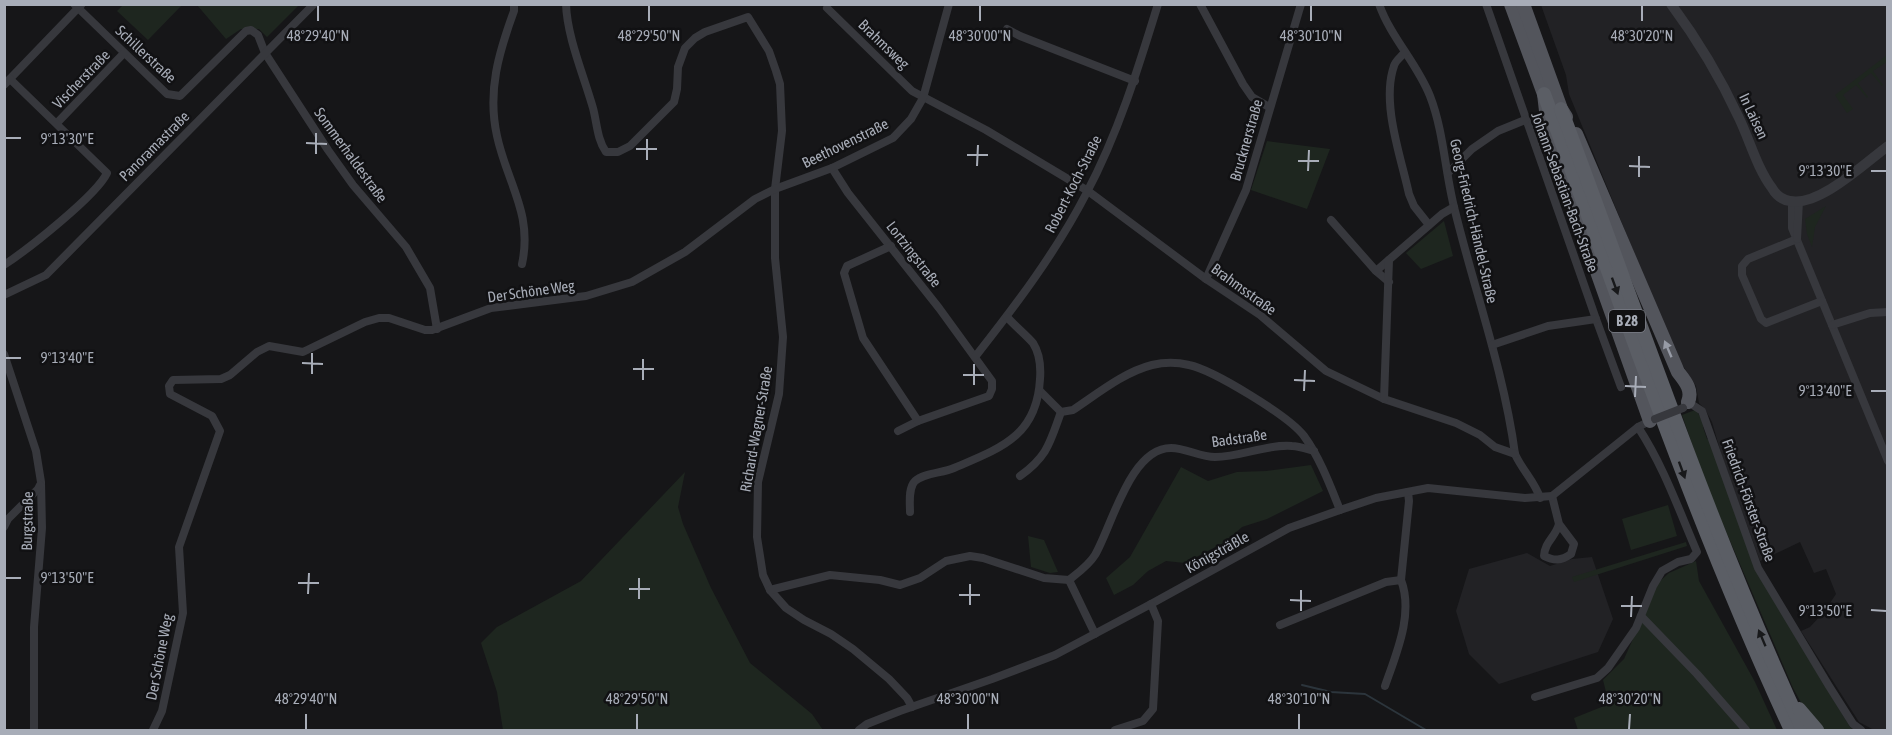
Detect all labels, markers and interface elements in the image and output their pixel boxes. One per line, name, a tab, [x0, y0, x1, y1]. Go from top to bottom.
street label: Brahmsweg	[855, 16, 913, 73]
street label: Schillerstraße	[112, 22, 180, 86]
text: 48°29'40"N	[287, 27, 349, 44]
text: 48°29'50"N	[618, 27, 680, 44]
text: 48°30'00"N	[949, 27, 1011, 44]
text: 48°30'10"N	[1280, 27, 1342, 44]
text: 48°30'20"N	[1611, 27, 1673, 44]
street label: Vischerstraße	[49, 46, 113, 112]
street label: In Laisen	[1736, 90, 1772, 142]
street label: Brucknerstraße	[1226, 97, 1266, 183]
street label: Sommerhaldestraße	[311, 104, 391, 206]
street label: Panoramastraße	[116, 107, 193, 184]
street label: Johann-Sebastian-Bach-Straße	[1528, 110, 1602, 274]
street label: Beethovenstraße	[799, 115, 891, 171]
text: 9°13'30"E	[40, 130, 94, 147]
street label: Robert-Koch-Straße	[1041, 132, 1105, 236]
street label: Georg-Friedrich-Händel-Straße	[1447, 137, 1501, 305]
text: 9°13'30"E	[1798, 162, 1852, 179]
street label: Lortzingstraße	[883, 218, 945, 290]
street label: Brahmsstraße	[1208, 260, 1280, 318]
street label: Der Schöne Weg	[486, 276, 576, 306]
one-way arrow	[1610, 278, 1620, 296]
road number: B 28	[1609, 310, 1645, 332]
one-way arrow	[1663, 340, 1673, 358]
text: 9°13'40"E	[40, 349, 94, 366]
street label: Richard-Wagner-Straße	[737, 364, 775, 493]
text: 9°13'40"E	[1798, 382, 1852, 399]
street label: Badstraße	[1210, 426, 1268, 450]
street label: Friedrich-Förster-Straße	[1719, 436, 1779, 564]
one-way arrow	[1677, 461, 1687, 479]
street label: Burgstraße	[18, 491, 36, 551]
street label: Königsträßle	[1182, 528, 1252, 576]
text: 9°13'50"E	[40, 569, 94, 586]
text: 9°13'50"E	[1798, 602, 1852, 619]
street label: Der Schöne Weg	[142, 612, 176, 702]
one-way arrow	[1757, 629, 1767, 647]
text: 48°29'40"N	[275, 690, 337, 707]
text: 48°29'50"N	[606, 690, 668, 707]
text: 48°30'00"N	[937, 690, 999, 707]
text: 48°30'10"N	[1268, 690, 1330, 707]
text: 48°30'20"N	[1599, 690, 1661, 707]

